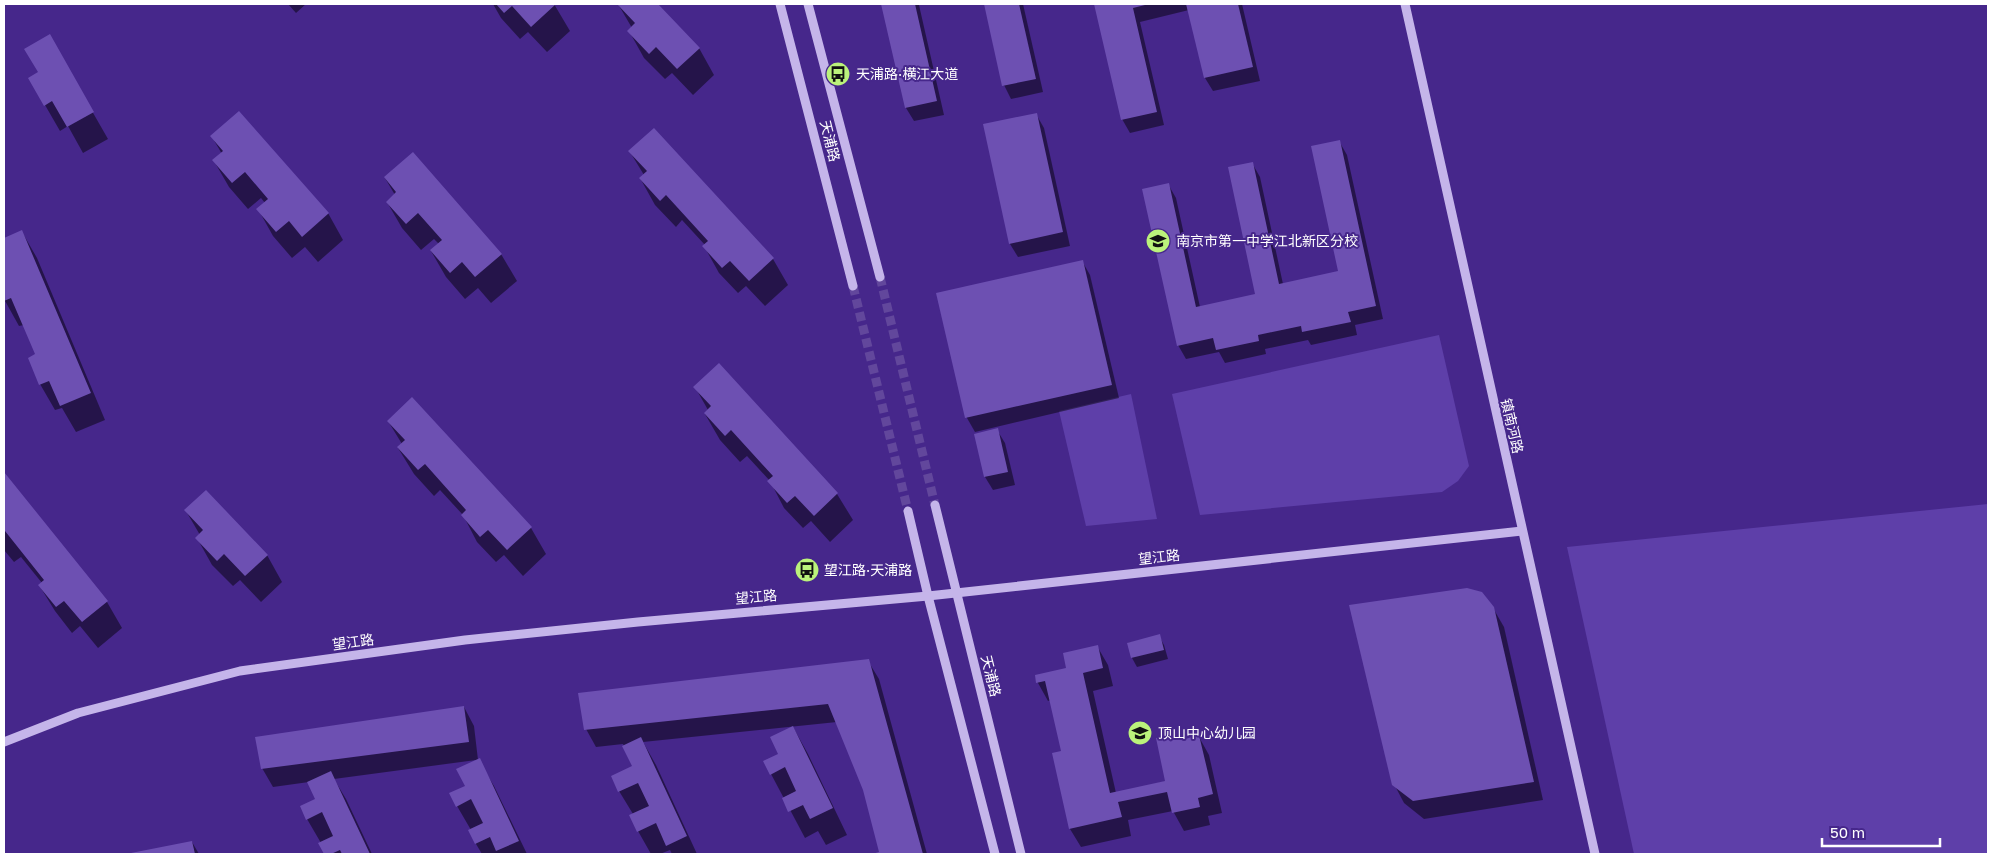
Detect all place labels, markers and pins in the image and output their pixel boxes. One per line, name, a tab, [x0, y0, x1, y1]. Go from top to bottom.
bus stop icon: 天浦路·横江大道	[825, 61, 851, 87]
place label: 天浦路·横江大道	[856, 65, 958, 82]
school or university icon: 南京市第一中学江北新区分校	[1145, 228, 1171, 254]
place label: 南京市第一中学江北新区分校	[1176, 232, 1358, 249]
bus stop icon: 望江路·天浦路	[794, 557, 820, 583]
place label: 望江路·天浦路	[824, 561, 912, 578]
school or university icon: 顶山中心幼儿园	[1127, 720, 1153, 746]
place label: 顶山中心幼儿园	[1158, 724, 1256, 741]

